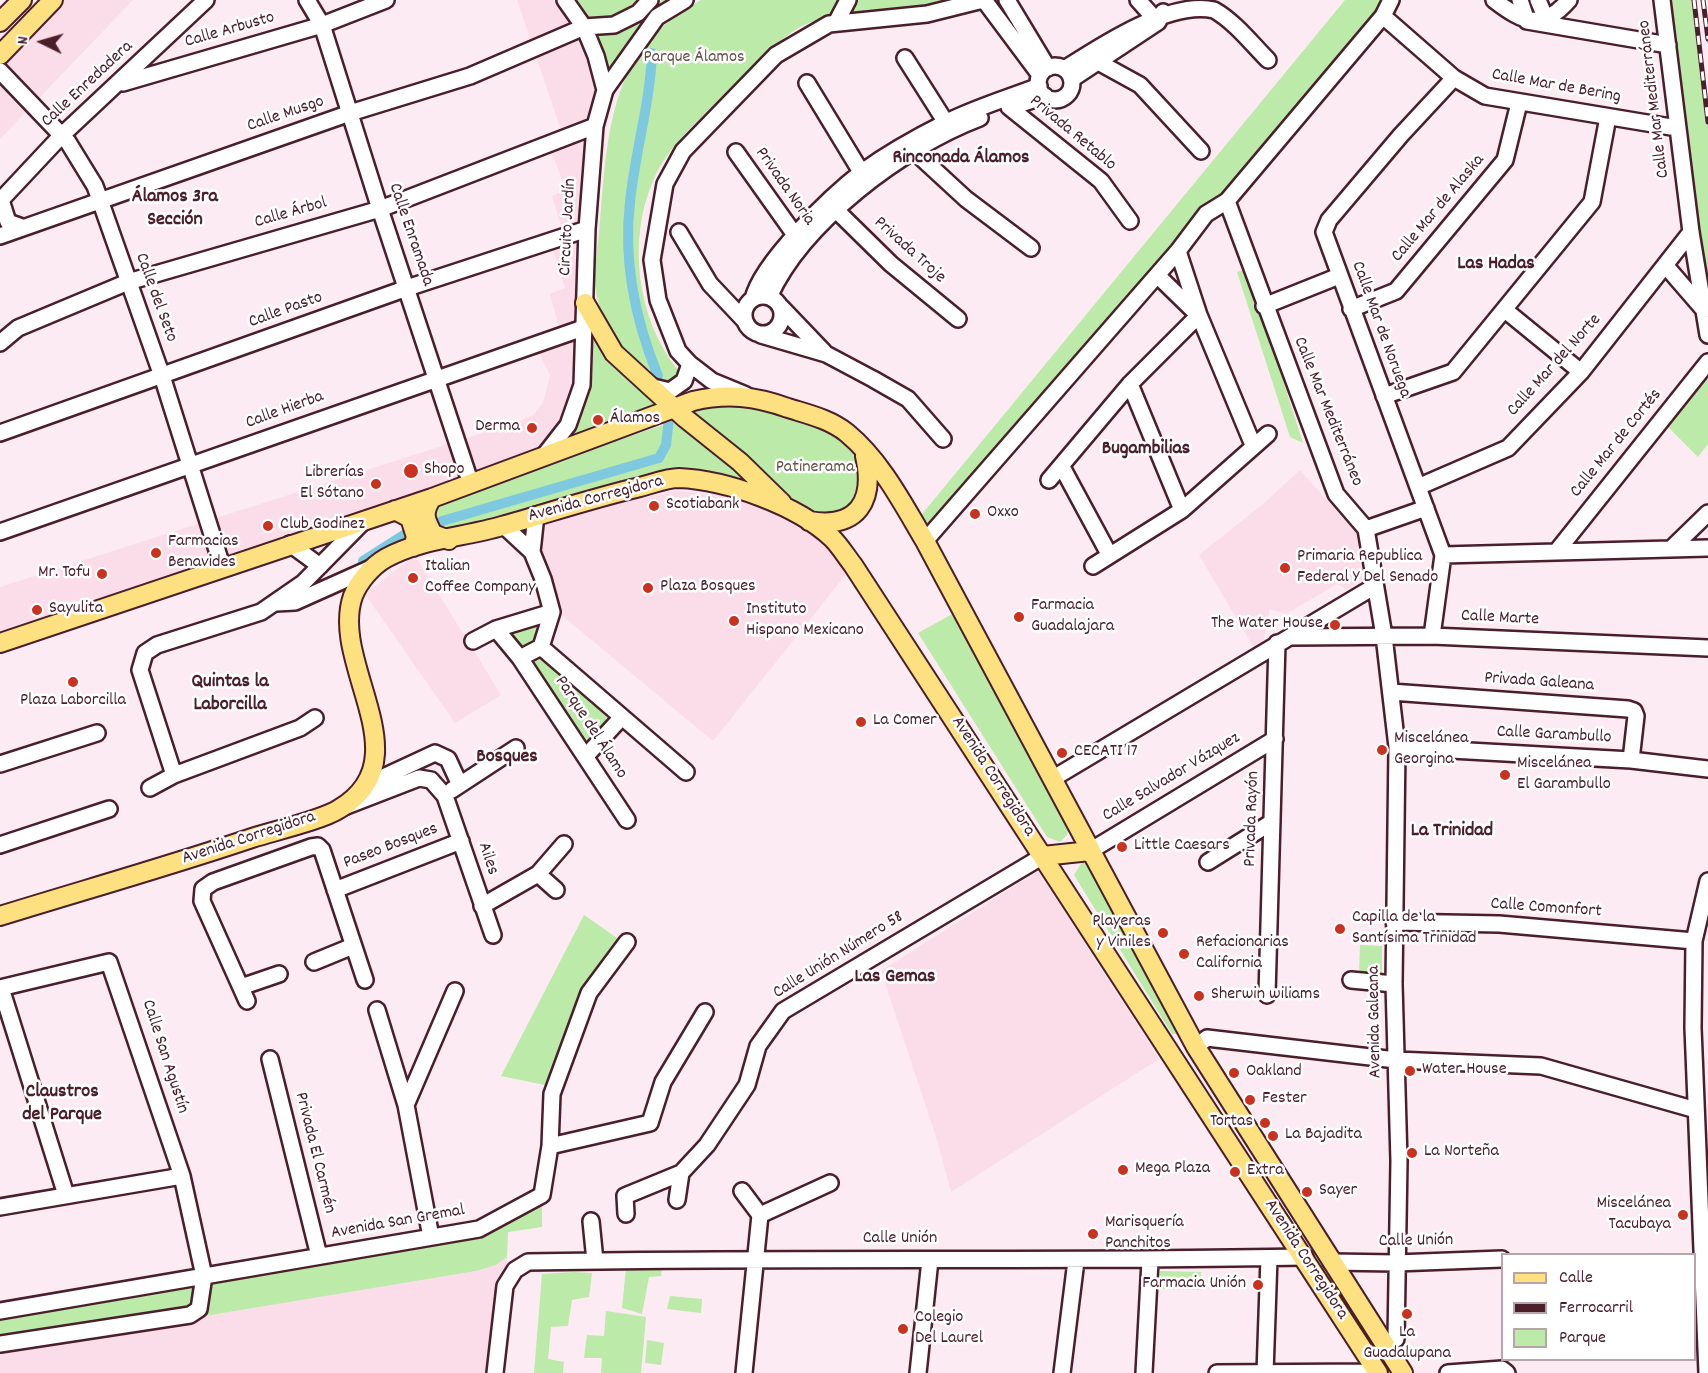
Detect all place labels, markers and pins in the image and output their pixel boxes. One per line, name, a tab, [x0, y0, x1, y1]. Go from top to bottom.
place label: Álamos	[610, 409, 660, 431]
marker: Álamos	[591, 413, 605, 427]
place label: Derma	[475, 417, 520, 439]
marker: Derma	[525, 421, 539, 435]
place label: Shopo	[424, 460, 464, 482]
marker: Shopo	[402, 462, 420, 480]
place label: Librerías El Sótano	[300, 463, 364, 506]
marker: Librerías El Sótano	[369, 477, 383, 491]
place label: Scotiabank	[666, 495, 739, 517]
marker: Scotiabank	[647, 499, 661, 513]
place label: Oxxo	[987, 503, 1019, 525]
marker: Oxxo	[968, 507, 982, 521]
place label: Club Godinez	[280, 515, 365, 537]
marker: Club Godinez	[261, 519, 275, 533]
place label: Farmacias Benavides	[168, 532, 239, 574]
marker: Farmacias Benavides	[149, 546, 163, 560]
place label: Primaria Republica Federal Y Del Senado	[1297, 547, 1438, 590]
place label: Italian Coffee Company	[425, 557, 536, 600]
marker: Primaria Republica Federal Y Del Senado	[1278, 561, 1292, 575]
place label: Mr. Tofu	[38, 563, 90, 585]
marker: Mr. Tofu	[95, 567, 109, 581]
marker: Italian Coffee Company	[406, 571, 420, 585]
place label: Plaza Bosques	[660, 577, 756, 599]
marker: Plaza Bosques	[641, 581, 655, 595]
place label: Farmacia Guadalajara	[1031, 596, 1114, 638]
place label: Sayulita	[49, 599, 103, 621]
place label: Instituto Hispano Mexicano	[746, 600, 864, 642]
marker: Sayulita	[30, 603, 44, 617]
marker: Farmacia Guadalajara	[1012, 610, 1026, 624]
marker: Instituto Hispano Mexicano	[727, 614, 741, 628]
place label: The Water House	[1211, 614, 1323, 636]
marker: The Water House	[1328, 618, 1342, 632]
marker: Plaza Laborcilla	[66, 675, 80, 689]
place label: Plaza Laborcilla	[20, 691, 126, 713]
place label: La Comer	[873, 711, 937, 733]
marker: La Comer	[854, 715, 868, 729]
place label: Miscelánea Georgina	[1394, 729, 1469, 771]
place label: CECATI 17	[1074, 742, 1138, 764]
marker: Miscelánea Georgina	[1375, 743, 1389, 757]
marker: CECATI 17	[1055, 746, 1069, 760]
place label: Miscelánea El Garambullo	[1517, 754, 1611, 796]
marker: Miscelánea El Garambullo	[1498, 768, 1512, 782]
place label: Little Caesars	[1134, 836, 1230, 858]
marker: Little Caesars	[1115, 840, 1129, 854]
place label: Capilla de la Santísima Trinidad	[1352, 908, 1477, 950]
place label: Playeras y Viniles	[1092, 912, 1151, 954]
marker: Capilla de la Santísima Trinidad	[1333, 922, 1347, 936]
marker: Playeras y Viniles	[1156, 926, 1170, 940]
place label: Refacionarias California	[1196, 933, 1289, 976]
marker: Refacionarias California	[1177, 947, 1191, 961]
place label: Sherwin wiliams	[1211, 985, 1320, 1007]
marker: Sherwin wiliams	[1192, 989, 1206, 1003]
place label: Water House	[1422, 1060, 1507, 1082]
place label: Oakland	[1246, 1062, 1302, 1084]
marker: Water House	[1403, 1064, 1417, 1078]
marker: Oakland	[1227, 1066, 1241, 1080]
place label: Fester	[1262, 1089, 1307, 1111]
marker: Fester	[1243, 1093, 1257, 1107]
place label: Tortas	[1210, 1112, 1253, 1134]
marker: Tortas	[1258, 1116, 1272, 1130]
place label: La Bajadita	[1285, 1125, 1362, 1147]
marker: La Bajadita	[1266, 1129, 1280, 1143]
place label: La Norteña	[1424, 1142, 1499, 1164]
marker: La Norteña	[1405, 1146, 1419, 1160]
place label: Mega Plaza	[1135, 1159, 1210, 1181]
place label: Extra	[1247, 1161, 1284, 1183]
marker: Mega Plaza	[1116, 1163, 1130, 1177]
marker: Extra	[1228, 1165, 1242, 1179]
place label: Sayer	[1319, 1181, 1357, 1203]
marker: Sayer	[1300, 1185, 1314, 1199]
place label: Miscelánea Tacubaya	[1596, 1194, 1671, 1236]
marker: Miscelánea Tacubaya	[1676, 1208, 1690, 1222]
place label: Marisquería Panchitos	[1105, 1213, 1184, 1256]
marker: Marisquería Panchitos	[1086, 1227, 1100, 1241]
place label: Farmacia Unión	[1142, 1274, 1246, 1296]
marker: Farmacia Unión	[1251, 1278, 1265, 1292]
marker: La Guadalupana	[1400, 1307, 1414, 1321]
place label: Colegio Del Laurel	[915, 1308, 983, 1350]
marker: Colegio Del Laurel	[896, 1322, 910, 1336]
place label: La Guadalupana	[1363, 1323, 1451, 1366]

